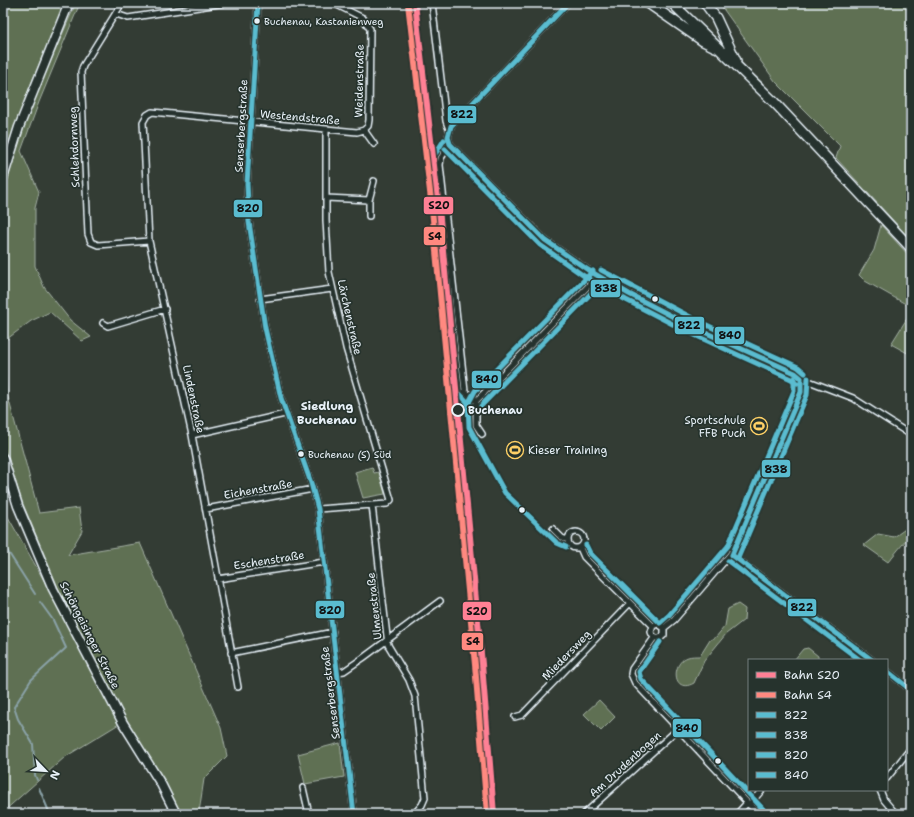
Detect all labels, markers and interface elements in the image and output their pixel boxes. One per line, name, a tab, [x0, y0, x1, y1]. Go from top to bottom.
place label: Buchenau, Kastanienweg	[264, 15, 383, 28]
marker: Buchenau, Kastanienweg	[252, 16, 262, 26]
street label: Weidenstraße	[351, 44, 368, 118]
street label: Senserbergstraße	[232, 79, 251, 173]
line badge: 822	[447, 105, 477, 124]
street label: Schlehdornweg	[66, 106, 83, 188]
street label: Westendstraße	[259, 107, 341, 128]
text: 822	[451, 107, 474, 122]
line badge: S20	[423, 196, 454, 215]
text: S20	[428, 198, 450, 213]
line badge: 820	[233, 199, 263, 218]
text: 820	[237, 201, 260, 216]
line badge: S4	[423, 226, 446, 246]
text: S4	[428, 229, 442, 244]
street label: Lärchenstraße	[334, 278, 365, 356]
line badge: 838	[590, 279, 621, 298]
text: 838	[595, 281, 618, 296]
unlabelled marker	[650, 294, 660, 304]
line badge: 822	[674, 316, 705, 335]
text: 822	[678, 318, 701, 333]
line badge: 840	[714, 326, 745, 345]
text: 840	[719, 328, 742, 343]
street label: Lindenstraße	[179, 363, 208, 435]
line badge: 840	[471, 370, 502, 389]
text: 840	[476, 372, 499, 387]
district label: Siedlung Buchenau	[297, 398, 357, 428]
marker: Buchenau	[451, 403, 465, 417]
place label: Buchenau	[468, 403, 523, 418]
place label: Sportschule FFB Puch	[685, 413, 746, 441]
sports icon: Sportschule FFB Puch	[749, 416, 769, 436]
sports icon: Kieser Training	[505, 440, 525, 460]
place label: Kieser Training	[528, 443, 607, 458]
place label: Buchenau (S) Süd	[308, 448, 392, 461]
marker: Buchenau (S) Süd	[296, 449, 306, 459]
line badge: 838	[761, 459, 791, 478]
text: 838	[765, 462, 788, 477]
street label: Eichenstraße	[223, 476, 293, 503]
unlabelled marker	[517, 505, 527, 515]
street label: Eschenstraße	[233, 547, 306, 573]
street label: Ulmenstraße	[364, 572, 385, 640]
street label: Schöngeisinger Straße	[56, 579, 123, 692]
line badge: 822	[787, 598, 817, 617]
line badge: 820	[315, 600, 345, 619]
text: 822	[791, 600, 814, 615]
line badge: S20	[462, 601, 492, 621]
text: 820	[319, 603, 342, 618]
text: S20	[466, 604, 488, 619]
street label: Miedersweg	[538, 627, 594, 684]
line badge: S4	[461, 632, 484, 651]
text: S4	[466, 634, 480, 649]
street label: Senserbergstraße	[317, 646, 344, 740]
legend	[748, 659, 888, 791]
text: Bahn S20	[784, 667, 840, 683]
text: Bahn S4	[784, 687, 832, 703]
text: 822	[784, 707, 808, 723]
line badge: 840	[672, 718, 702, 738]
text: 840	[676, 721, 699, 736]
text: 838	[784, 727, 808, 743]
street label: Am Drudenbogen	[586, 728, 665, 801]
text: 820	[784, 747, 808, 763]
north arrow	[26, 751, 66, 791]
unlabelled marker	[713, 756, 723, 766]
text: 840	[784, 767, 809, 783]
text: N	[46, 768, 63, 782]

